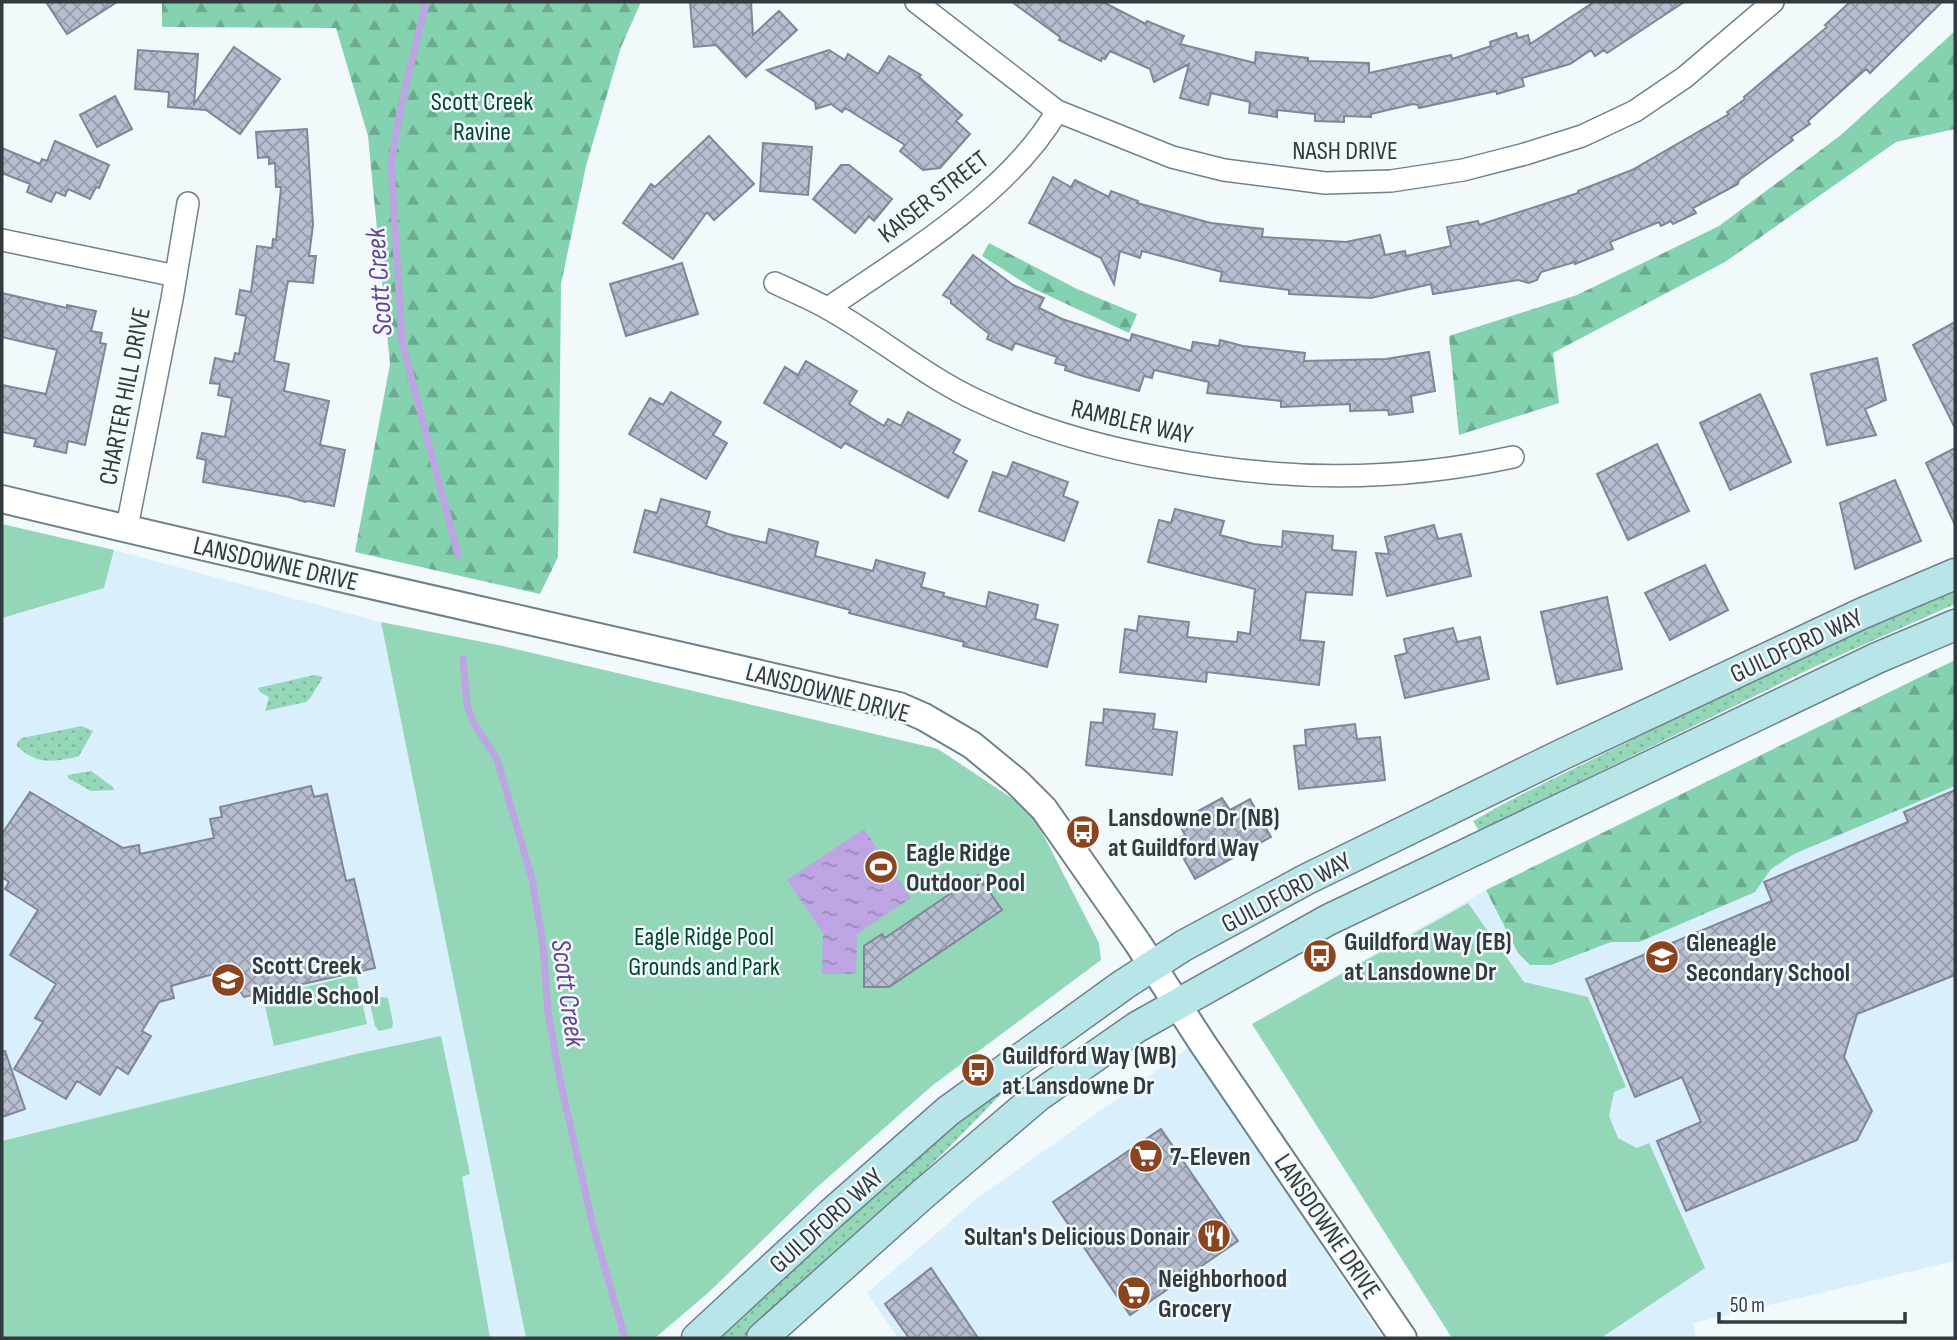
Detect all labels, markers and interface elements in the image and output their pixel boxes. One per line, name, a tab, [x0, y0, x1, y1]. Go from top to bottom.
park label: Scott Creek Ravine	[431, 87, 533, 148]
street label: NASH DRIVE	[1292, 136, 1398, 167]
street label: KAISER STREET	[872, 144, 995, 250]
water label: Scott Creek	[359, 225, 400, 337]
street label: CHARTER HILL DRIVE	[93, 305, 158, 488]
street label: RAMBLER WAY	[1068, 393, 1196, 452]
street label: LANSDOWNE DRIVE	[190, 530, 361, 599]
street label: GUILDFORD WAY	[1726, 602, 1868, 690]
street label: LANSDOWNE DRIVE	[742, 657, 913, 730]
place label: Lansdowne Dr (NB) at Guildford Way	[1108, 803, 1279, 864]
bus stop icon: Lansdowne Dr (NB) at Guildford Way	[1064, 813, 1102, 851]
place label: Eagle Ridge Outdoor Pool	[906, 838, 1025, 899]
street label: GUILDFORD WAY	[1217, 846, 1357, 940]
sports icon: Eagle Ridge Outdoor Pool	[862, 848, 900, 886]
park label: Eagle Ridge Pool Grounds and Park	[628, 922, 780, 983]
place label: Guildford Way (EB) at Lansdowne Dr	[1344, 927, 1512, 988]
place label: Gleneagle Secondary School	[1686, 928, 1850, 989]
water label: Scott Creek	[544, 937, 592, 1051]
bus stop icon: Guildford Way (EB) at Lansdowne Dr	[1301, 937, 1339, 975]
school or university icon: Gleneagle Secondary School	[1643, 938, 1681, 976]
place label: Scott Creek Middle School	[252, 951, 379, 1012]
school or university icon: Scott Creek Middle School	[209, 961, 247, 999]
place label: Guildford Way (WB) at Lansdowne Dr	[1002, 1041, 1177, 1102]
bus stop icon: Guildford Way (WB) at Lansdowne Dr	[959, 1051, 997, 1089]
supermarket icon: 7-Eleven	[1127, 1137, 1165, 1175]
place label: 7-Eleven	[1170, 1142, 1251, 1173]
street label: LANSDOWNE DRIVE	[1267, 1148, 1387, 1305]
street label: GUILDFORD WAY	[764, 1162, 890, 1280]
restaurant icon: Sultan's Delicious Donair	[1195, 1217, 1233, 1255]
place label: Sultan's Delicious Donair	[964, 1222, 1190, 1253]
place label: Neighborhood Grocery	[1158, 1264, 1287, 1325]
supermarket icon: Neighborhood Grocery	[1115, 1274, 1153, 1312]
scale bar	[1719, 1280, 1904, 1324]
text: 50 m	[1730, 1293, 1765, 1318]

